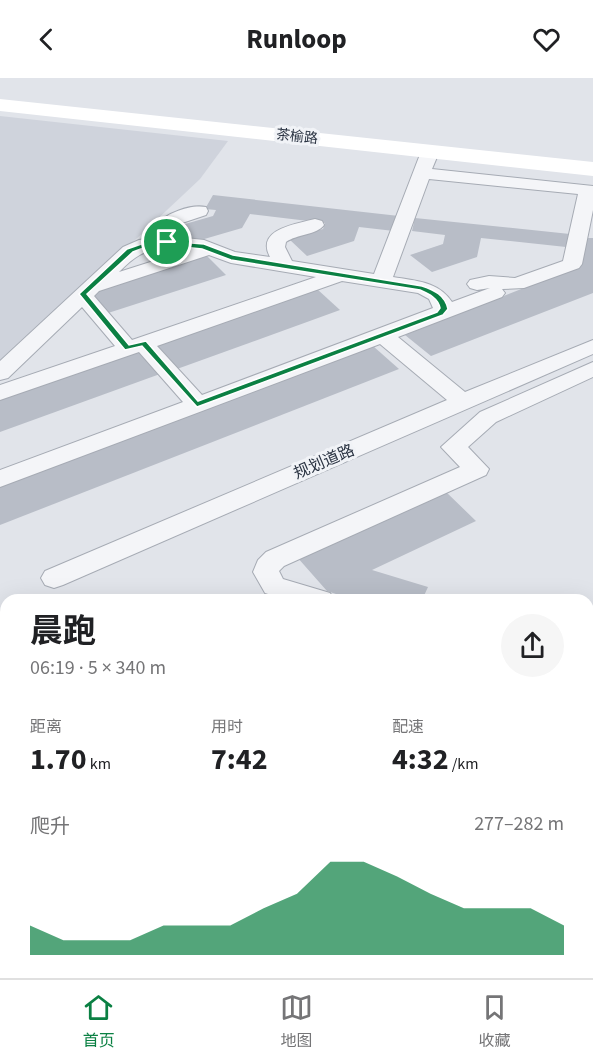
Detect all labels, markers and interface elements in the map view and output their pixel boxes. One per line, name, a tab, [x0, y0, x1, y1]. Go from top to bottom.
text: Runloop	[246, 20, 347, 59]
icon: back	[30, 23, 63, 56]
icon: heart	[530, 23, 563, 56]
street label: 茶榆路	[275, 125, 319, 149]
pin	[141, 216, 192, 267]
icon: arrive	[150, 225, 183, 258]
street label: 规划道路	[290, 439, 358, 485]
text: 晨跑	[30, 608, 96, 655]
button: share	[501, 614, 564, 677]
text: 06:19 · 5 × 340 m	[30, 654, 166, 682]
text: 距离	[30, 716, 62, 738]
text: 用时	[211, 716, 243, 738]
text: 配速	[392, 716, 424, 738]
text: 1.70	[30, 738, 87, 781]
text: 7:42	[211, 738, 268, 781]
text: 4:32	[392, 738, 449, 781]
text: km	[87, 753, 111, 775]
text: /km	[449, 753, 479, 775]
text: 277–282 m	[474, 810, 564, 838]
text: 爬升	[30, 813, 70, 841]
tab: 首页	[82, 991, 115, 1052]
tab: 地图	[280, 991, 313, 1052]
tab: 收藏	[478, 991, 511, 1052]

